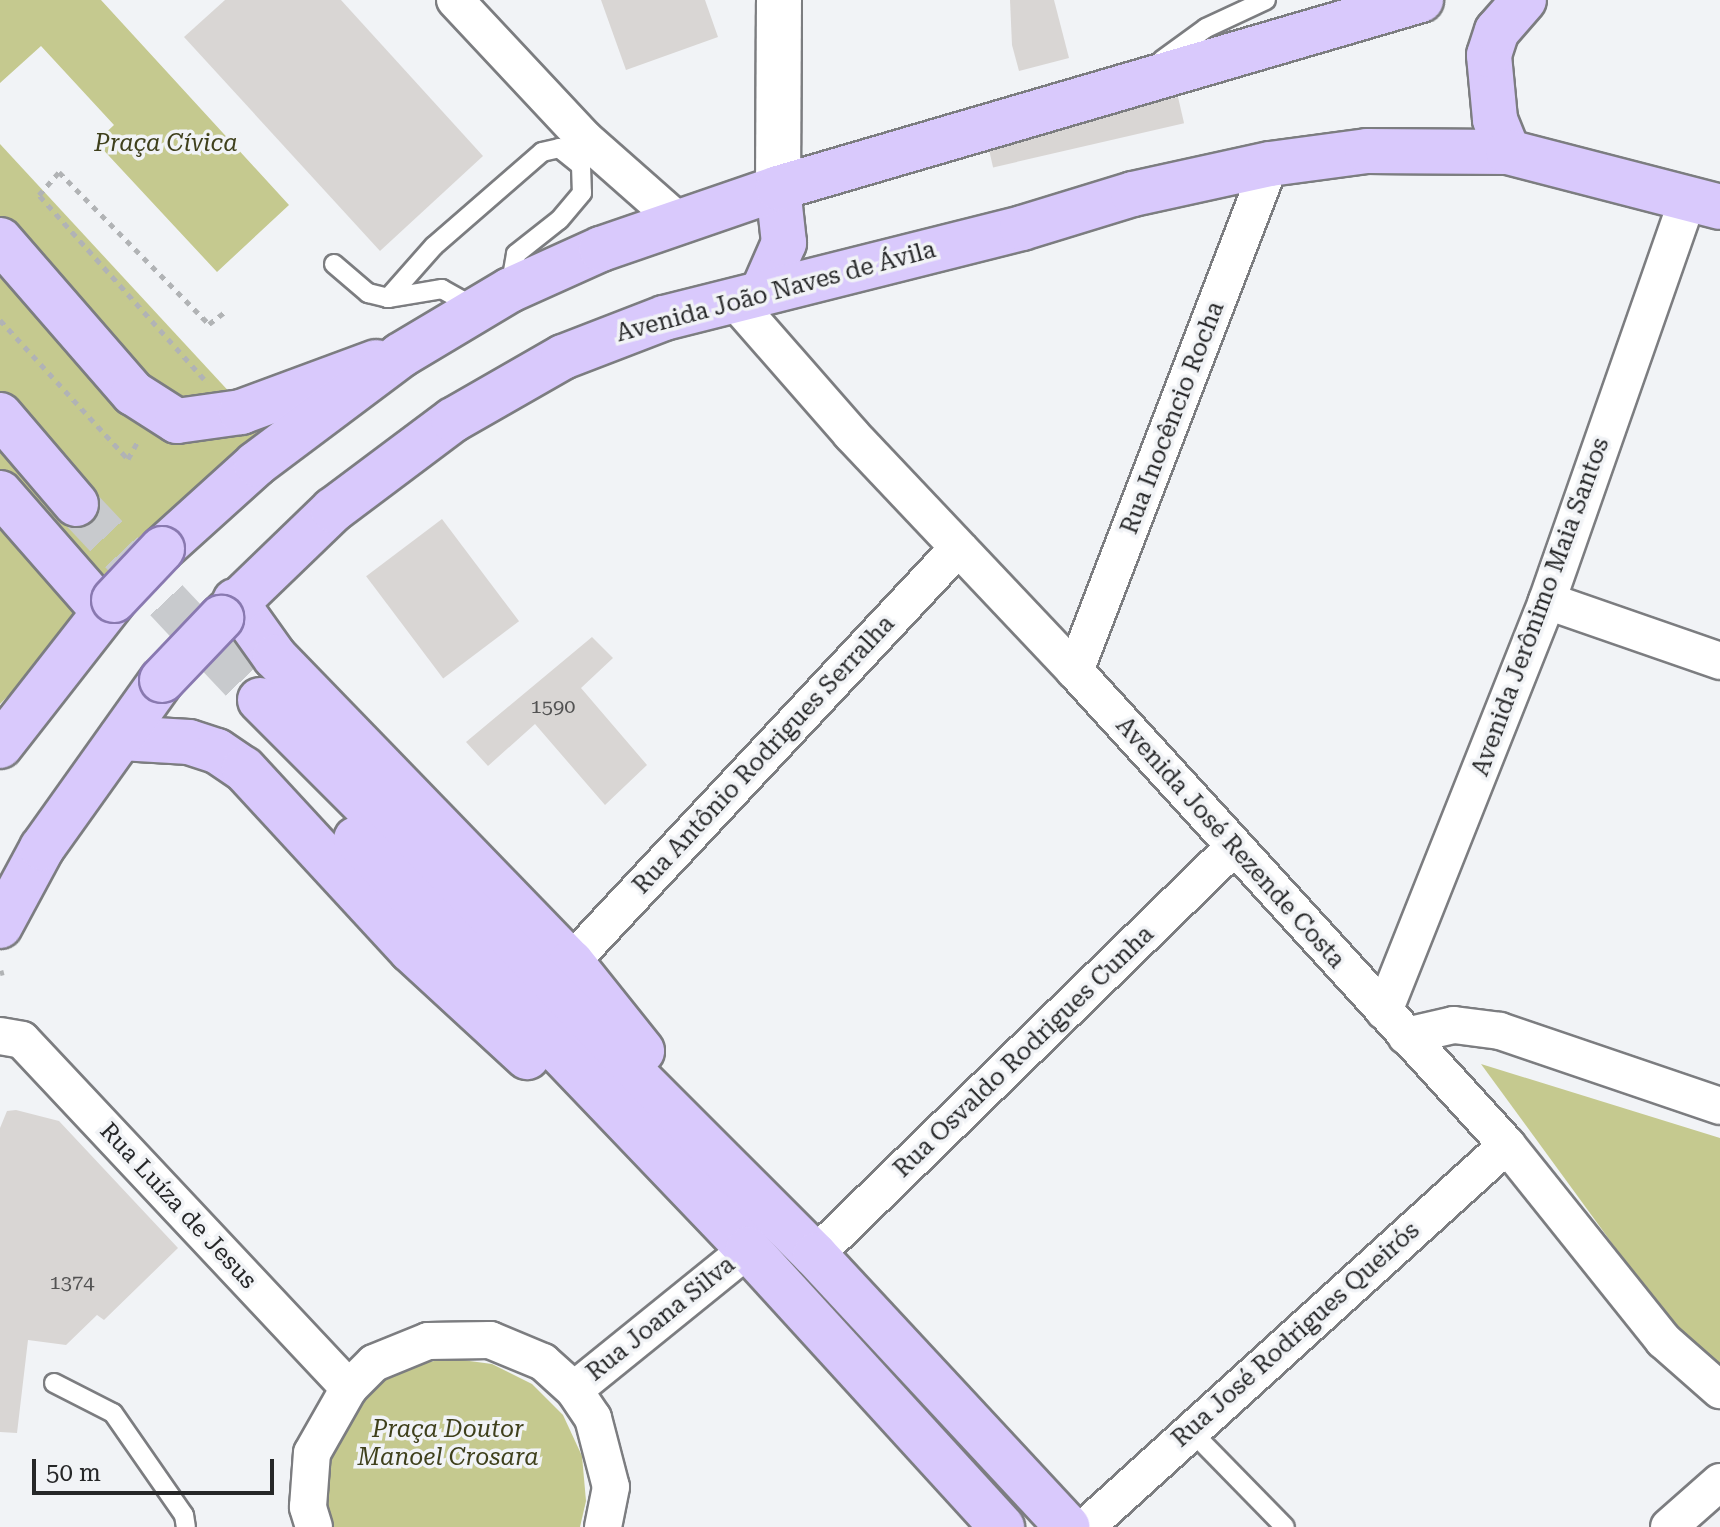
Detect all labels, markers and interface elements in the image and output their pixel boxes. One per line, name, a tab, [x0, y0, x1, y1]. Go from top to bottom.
park label: Praça Cívica	[94, 130, 238, 158]
street label: Avenida João Naves de Ávila	[613, 235, 939, 349]
street label: Rua Inocêncio Rocha	[1115, 298, 1231, 538]
street label: Avenida Jerônimo Maia Santos	[1466, 434, 1616, 780]
street label: Rua Antônio Rodrigues Serralha	[627, 610, 901, 900]
house number: 1590	[531, 694, 575, 718]
street label: Avenida José Rezende Costa	[1110, 712, 1350, 974]
street label: Rua Osvaldo Rodrigues Cunha	[888, 920, 1160, 1184]
street label: Rua Luíza de Jesus	[94, 1117, 262, 1295]
street label: Rua José Rodrigues Queirós	[1167, 1216, 1425, 1454]
street label: Rua Joana Silva	[581, 1251, 741, 1387]
house number: 1374	[50, 1270, 94, 1294]
park label: Praça Doutor Manoel Crosara	[357, 1416, 539, 1472]
scale bar	[36, 1443, 278, 1493]
text: 50 m	[46, 1459, 101, 1487]

